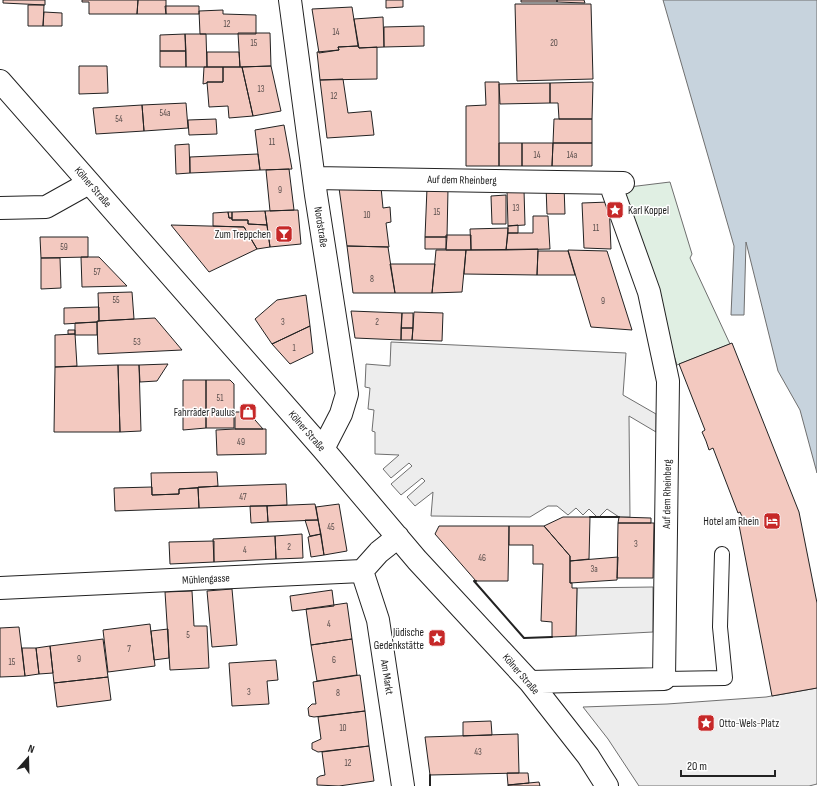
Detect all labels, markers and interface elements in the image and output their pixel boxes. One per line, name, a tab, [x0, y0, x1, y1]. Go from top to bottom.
house number: 12	[224, 19, 231, 30]
house number: 14	[333, 27, 340, 38]
house number: 15	[251, 38, 258, 49]
house number: 20	[550, 38, 558, 49]
house number: 13	[258, 84, 265, 95]
house number: 12	[331, 91, 338, 102]
house number: 54a	[160, 108, 170, 119]
house number: 54	[115, 114, 123, 125]
house number: 11	[269, 137, 276, 148]
house number: 14	[534, 150, 541, 161]
house number: 14a	[567, 150, 577, 161]
street label: Kölner Straße	[72, 164, 114, 210]
street label: Auf dem Rheinberg	[426, 173, 497, 187]
house number: 9	[278, 185, 282, 196]
place icon: Karl Koppel	[605, 200, 625, 220]
house number: 13	[513, 203, 520, 214]
place label: Karl Koppel	[628, 204, 669, 217]
street label: Nordstraße	[311, 206, 331, 248]
house number: 15	[434, 207, 441, 218]
house number: 10	[363, 210, 371, 221]
house number: 11	[593, 223, 600, 234]
bar icon: Zum Treppchen	[274, 224, 294, 244]
place label: Zum Treppchen	[215, 228, 271, 241]
house number: 59	[60, 242, 68, 253]
house number: 57	[93, 267, 101, 278]
house number: 8	[370, 274, 374, 285]
house number: 55	[112, 295, 120, 306]
house number: 9	[601, 296, 605, 307]
house number: 3	[281, 317, 285, 328]
house number: 2	[375, 317, 379, 328]
house number: 53	[133, 337, 141, 348]
house number: 1	[292, 343, 296, 354]
house number: 51	[217, 393, 224, 404]
shop icon: Fahrräder Paulus	[238, 402, 258, 422]
place label: Fahrräder Paulus	[174, 406, 235, 419]
street label: Kölner Straße	[286, 408, 328, 454]
house number: 49	[237, 437, 245, 448]
street label: Auf dem Rheinberg	[660, 459, 674, 530]
house number: 47	[239, 492, 247, 503]
hotel icon: Hotel am Rhein	[762, 511, 782, 531]
place label: Hotel am Rhein	[703, 515, 759, 528]
house number: 45	[327, 522, 335, 533]
house number: 3	[634, 539, 638, 550]
house number: 2	[287, 542, 291, 553]
house number: 4	[243, 545, 247, 556]
house number: 46	[478, 553, 486, 564]
house number: 3a	[590, 564, 598, 575]
street label: Mühlengasse	[182, 571, 230, 587]
house number: 4	[327, 619, 331, 630]
place label: Jüdische Gedenkstätte	[374, 626, 424, 652]
place icon: Jüdische Gedenkstätte	[427, 628, 447, 648]
house number: 5	[186, 630, 190, 641]
house number: 7	[127, 644, 131, 655]
street label: Kölner Straße	[500, 651, 542, 697]
house number: 9	[77, 654, 81, 665]
house number: 6	[332, 655, 336, 666]
house number: 15	[9, 657, 16, 668]
street label: Am Markt	[378, 658, 396, 696]
house number: 3	[247, 687, 251, 698]
house number: 8	[336, 688, 340, 699]
place icon: Otto-Wels-Platz	[696, 713, 716, 733]
place label: Otto-Wels-Platz	[719, 717, 779, 730]
house number: 10	[339, 723, 347, 734]
north arrow	[8, 738, 48, 778]
text: N	[26, 742, 36, 756]
house number: 43	[474, 747, 482, 758]
scale bar	[681, 752, 775, 778]
house number: 12	[345, 758, 352, 769]
text: 20 m	[687, 759, 707, 774]

